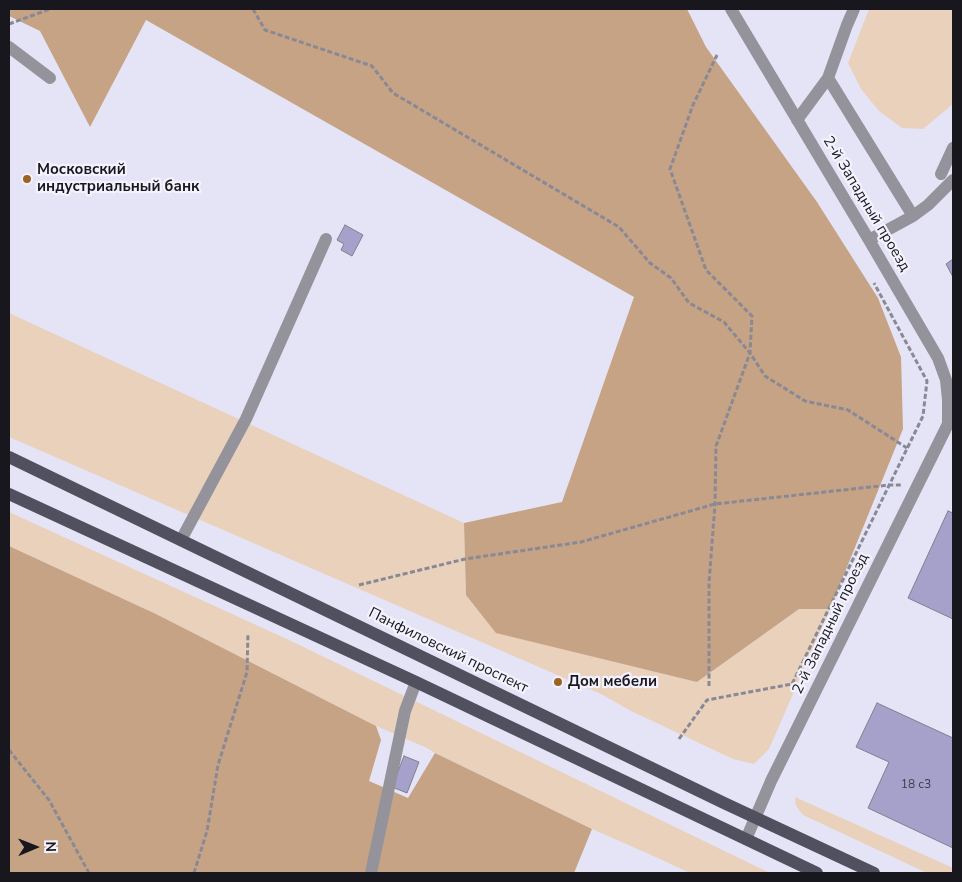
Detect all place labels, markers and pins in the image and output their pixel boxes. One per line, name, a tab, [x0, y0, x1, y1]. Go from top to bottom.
place label: Московский индустриальный банк	[37, 161, 199, 196]
marker: Московский индустриальный банк	[21, 173, 33, 185]
place label: Дом мебели	[568, 673, 657, 691]
marker: Дом мебели	[552, 676, 564, 688]

